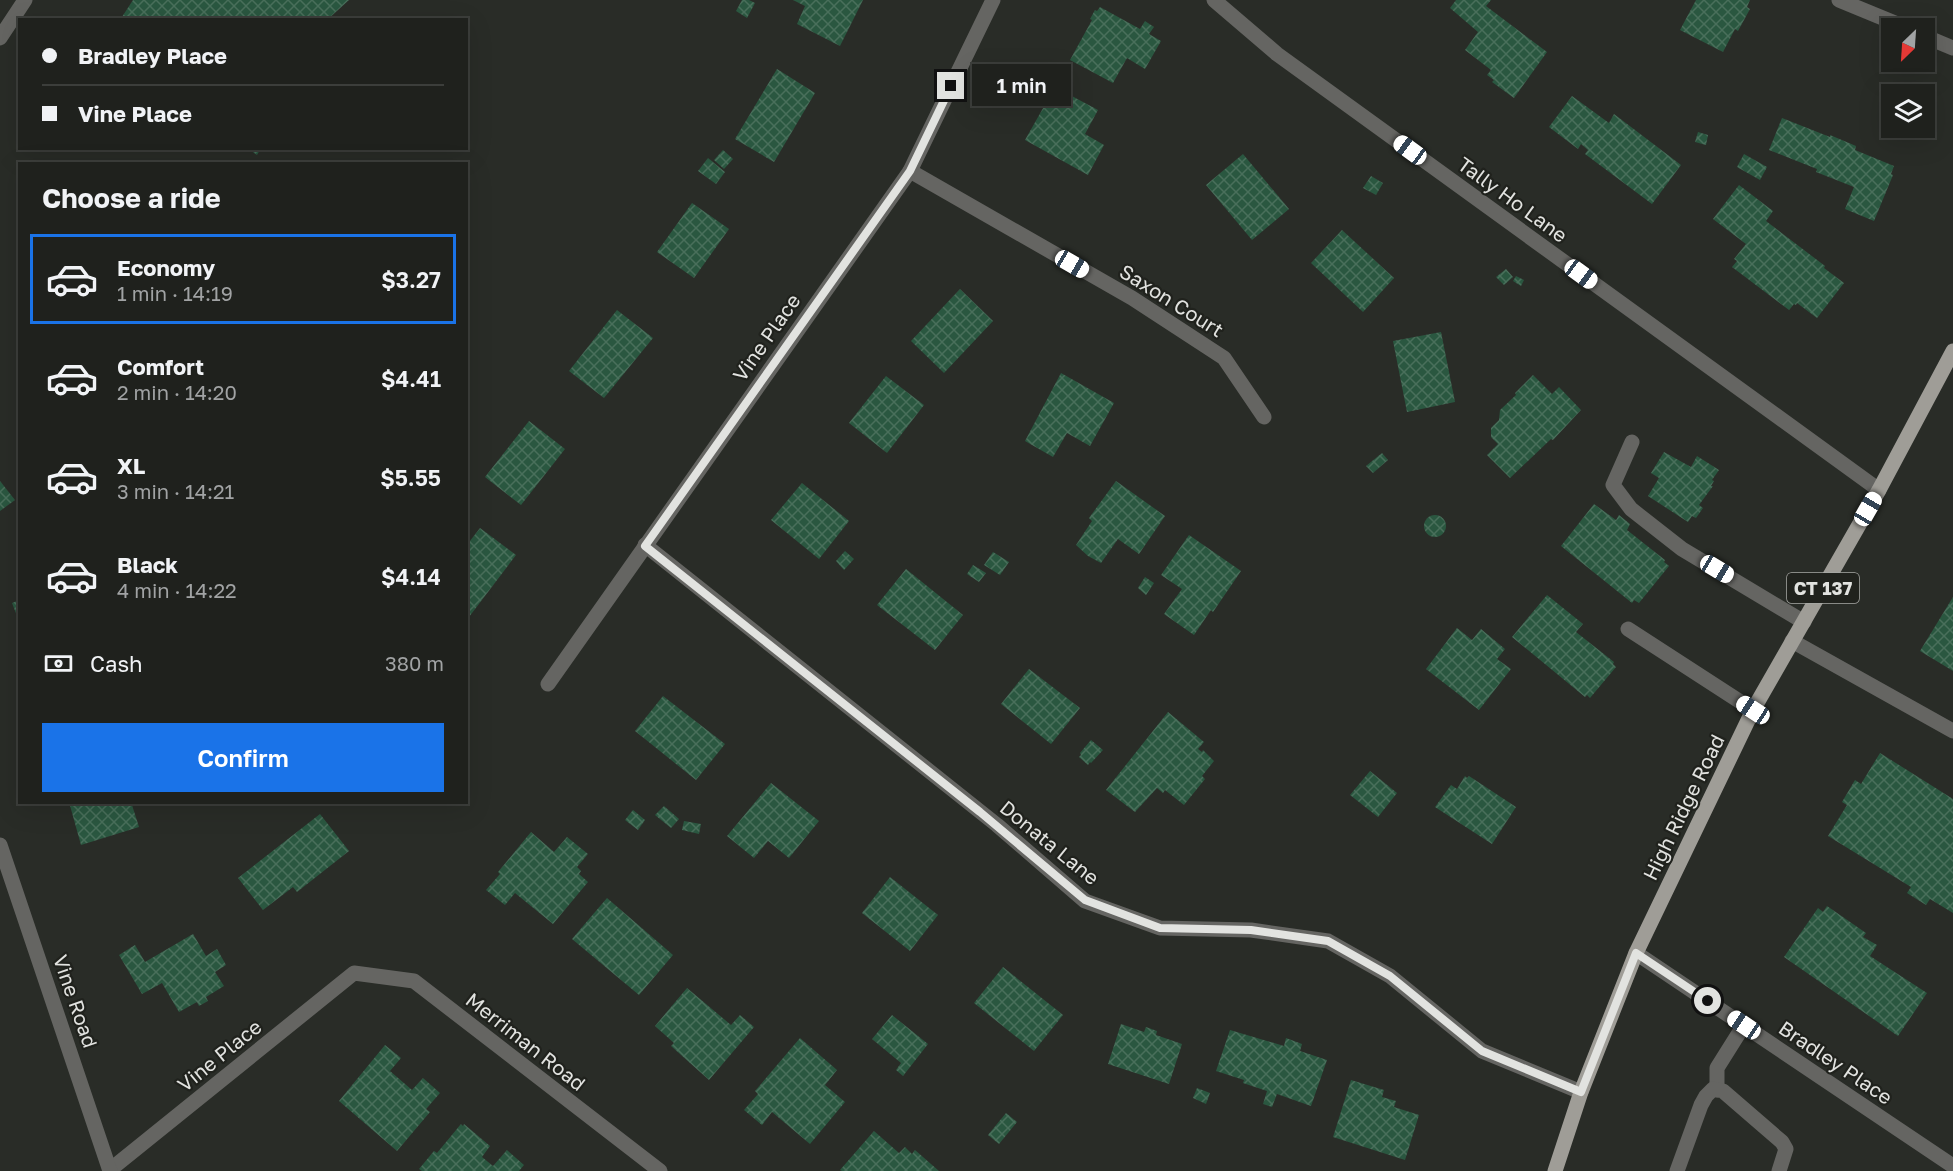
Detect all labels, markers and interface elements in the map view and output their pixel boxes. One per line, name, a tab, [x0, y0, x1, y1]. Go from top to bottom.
north arrow	[1881, 18, 1935, 72]
map controls	[1881, 18, 1935, 138]
text: Bradley Place	[78, 42, 227, 69]
callout: 1 min	[972, 65, 1071, 107]
route end	[937, 72, 964, 99]
text: 1 min	[996, 73, 1047, 97]
button: layers	[1881, 84, 1935, 138]
text: Vine Place	[78, 100, 192, 127]
car	[1390, 132, 1430, 168]
street label: Tally Ho Lane	[1454, 151, 1572, 247]
text: Choose a ride	[42, 182, 221, 214]
car	[1052, 247, 1092, 281]
icon: car	[45, 252, 99, 306]
text: Economy	[117, 254, 215, 281]
car	[1561, 256, 1601, 292]
street label: Saxon Court	[1116, 259, 1228, 341]
text: $3.27	[381, 266, 441, 293]
text: 1 min · 14:19	[117, 281, 233, 305]
street label: Vine Place	[727, 289, 805, 385]
icon: car	[45, 351, 99, 405]
text: Comfort	[117, 353, 204, 380]
text: $4.41	[381, 365, 441, 392]
text: 2 min · 14:20	[117, 380, 237, 404]
icon: car	[45, 450, 99, 504]
text: XL	[117, 452, 145, 479]
text: $5.55	[380, 464, 441, 491]
text: 3 min · 14:21	[117, 479, 234, 503]
car	[1851, 489, 1885, 529]
icon: car	[45, 549, 99, 603]
text: Black	[117, 551, 178, 578]
car	[1697, 552, 1737, 586]
text: $4.14	[381, 563, 441, 590]
road number: CT 137	[1787, 573, 1859, 603]
text: 4 min · 14:22	[117, 578, 237, 602]
icon: cash	[42, 647, 75, 680]
text: Cash	[90, 650, 143, 677]
text: 380 m	[385, 651, 444, 675]
car	[1733, 693, 1773, 727]
button: Confirm	[42, 723, 444, 792]
street label: High Ridge Road	[1637, 730, 1729, 884]
street label: Donata Lane	[996, 795, 1104, 889]
street label: Vine Road	[49, 951, 103, 1051]
street label: Merriman Road	[461, 987, 591, 1095]
route start	[1694, 987, 1721, 1014]
car	[1724, 1007, 1764, 1043]
street label: Vine Place	[172, 1014, 266, 1096]
street label: Bradley Place	[1775, 1015, 1897, 1109]

